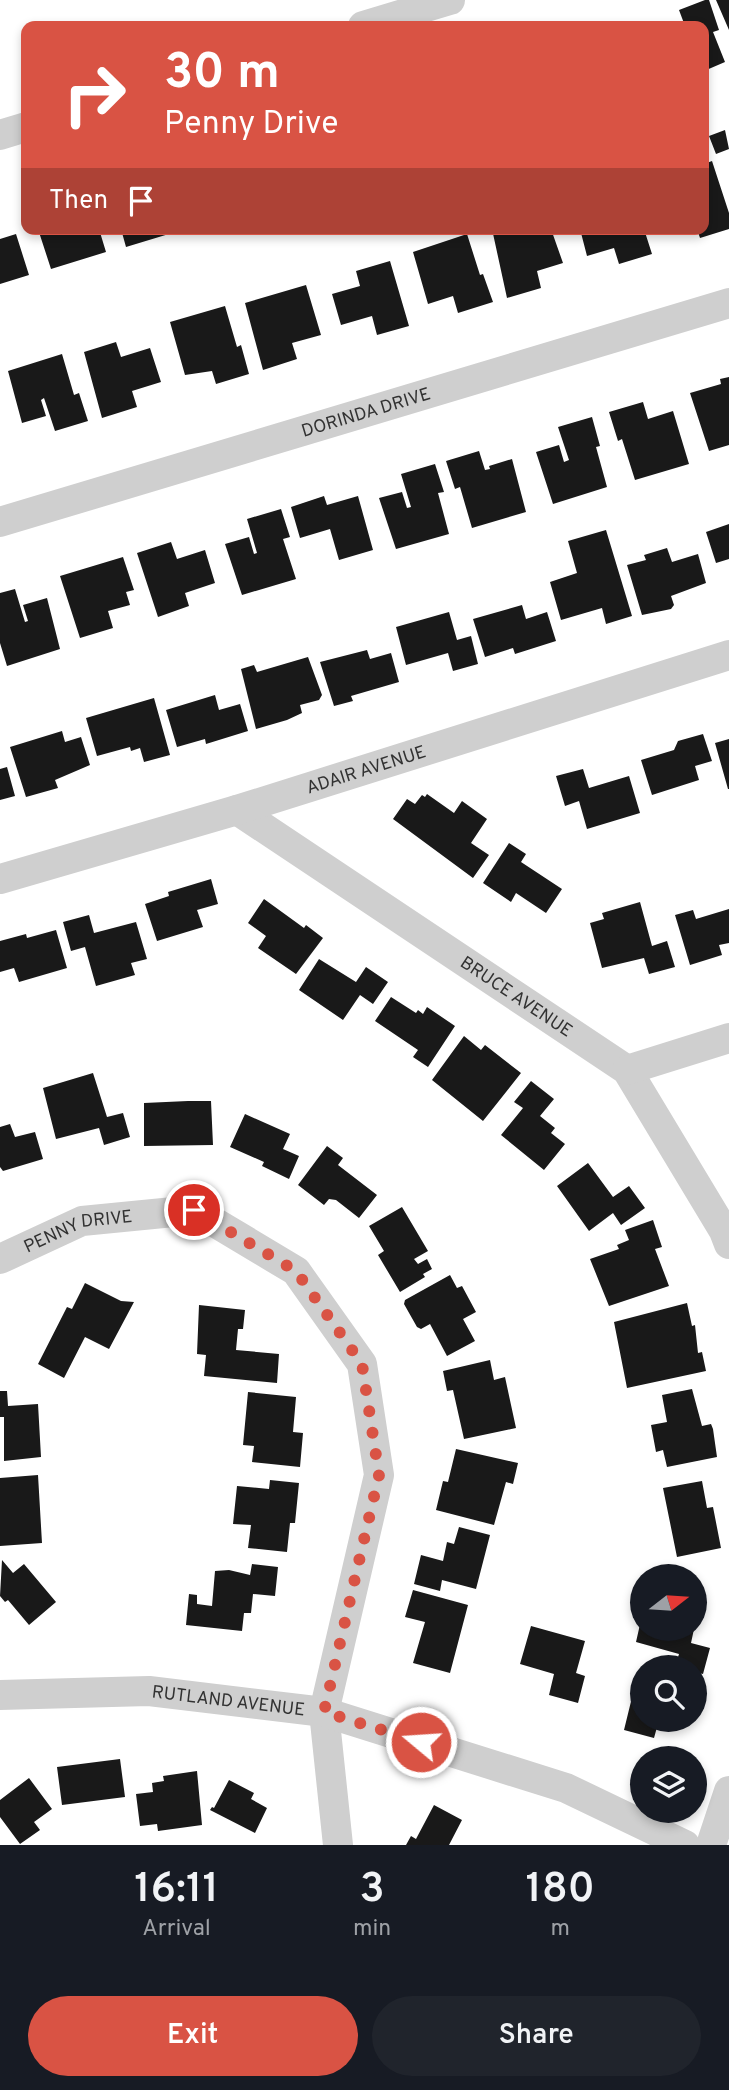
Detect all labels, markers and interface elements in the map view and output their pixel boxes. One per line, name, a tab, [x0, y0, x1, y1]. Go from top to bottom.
text: 30 m	[164, 44, 280, 106]
icon: right	[49, 49, 140, 140]
text: Penny Drive	[164, 105, 338, 145]
icon: arrive	[122, 182, 160, 220]
text: Then	[49, 185, 108, 218]
street label: DORINDA DRIVE	[299, 383, 434, 444]
street label: ADAIR AVENUE	[304, 741, 429, 800]
street label: BRUCE AVENUE	[455, 952, 576, 1043]
pin	[164, 1180, 224, 1240]
icon: arrive	[175, 1191, 213, 1229]
street label: PENNY DRIVE	[20, 1206, 133, 1259]
north arrow	[630, 1564, 707, 1642]
map controls	[630, 1564, 707, 1823]
button: search	[630, 1655, 707, 1732]
street label: RUTLAND AVENUE	[150, 1681, 306, 1723]
position arrow	[384, 1705, 458, 1779]
button: layers	[630, 1746, 707, 1823]
text: 16:11	[134, 1864, 219, 1917]
text: 3	[360, 1864, 385, 1917]
text: 180	[525, 1864, 595, 1917]
text: Arrival	[142, 1915, 211, 1944]
text: min	[353, 1915, 391, 1944]
text: m	[550, 1915, 570, 1944]
button: Exit	[28, 1996, 358, 2076]
button: Share	[372, 1996, 701, 2076]

